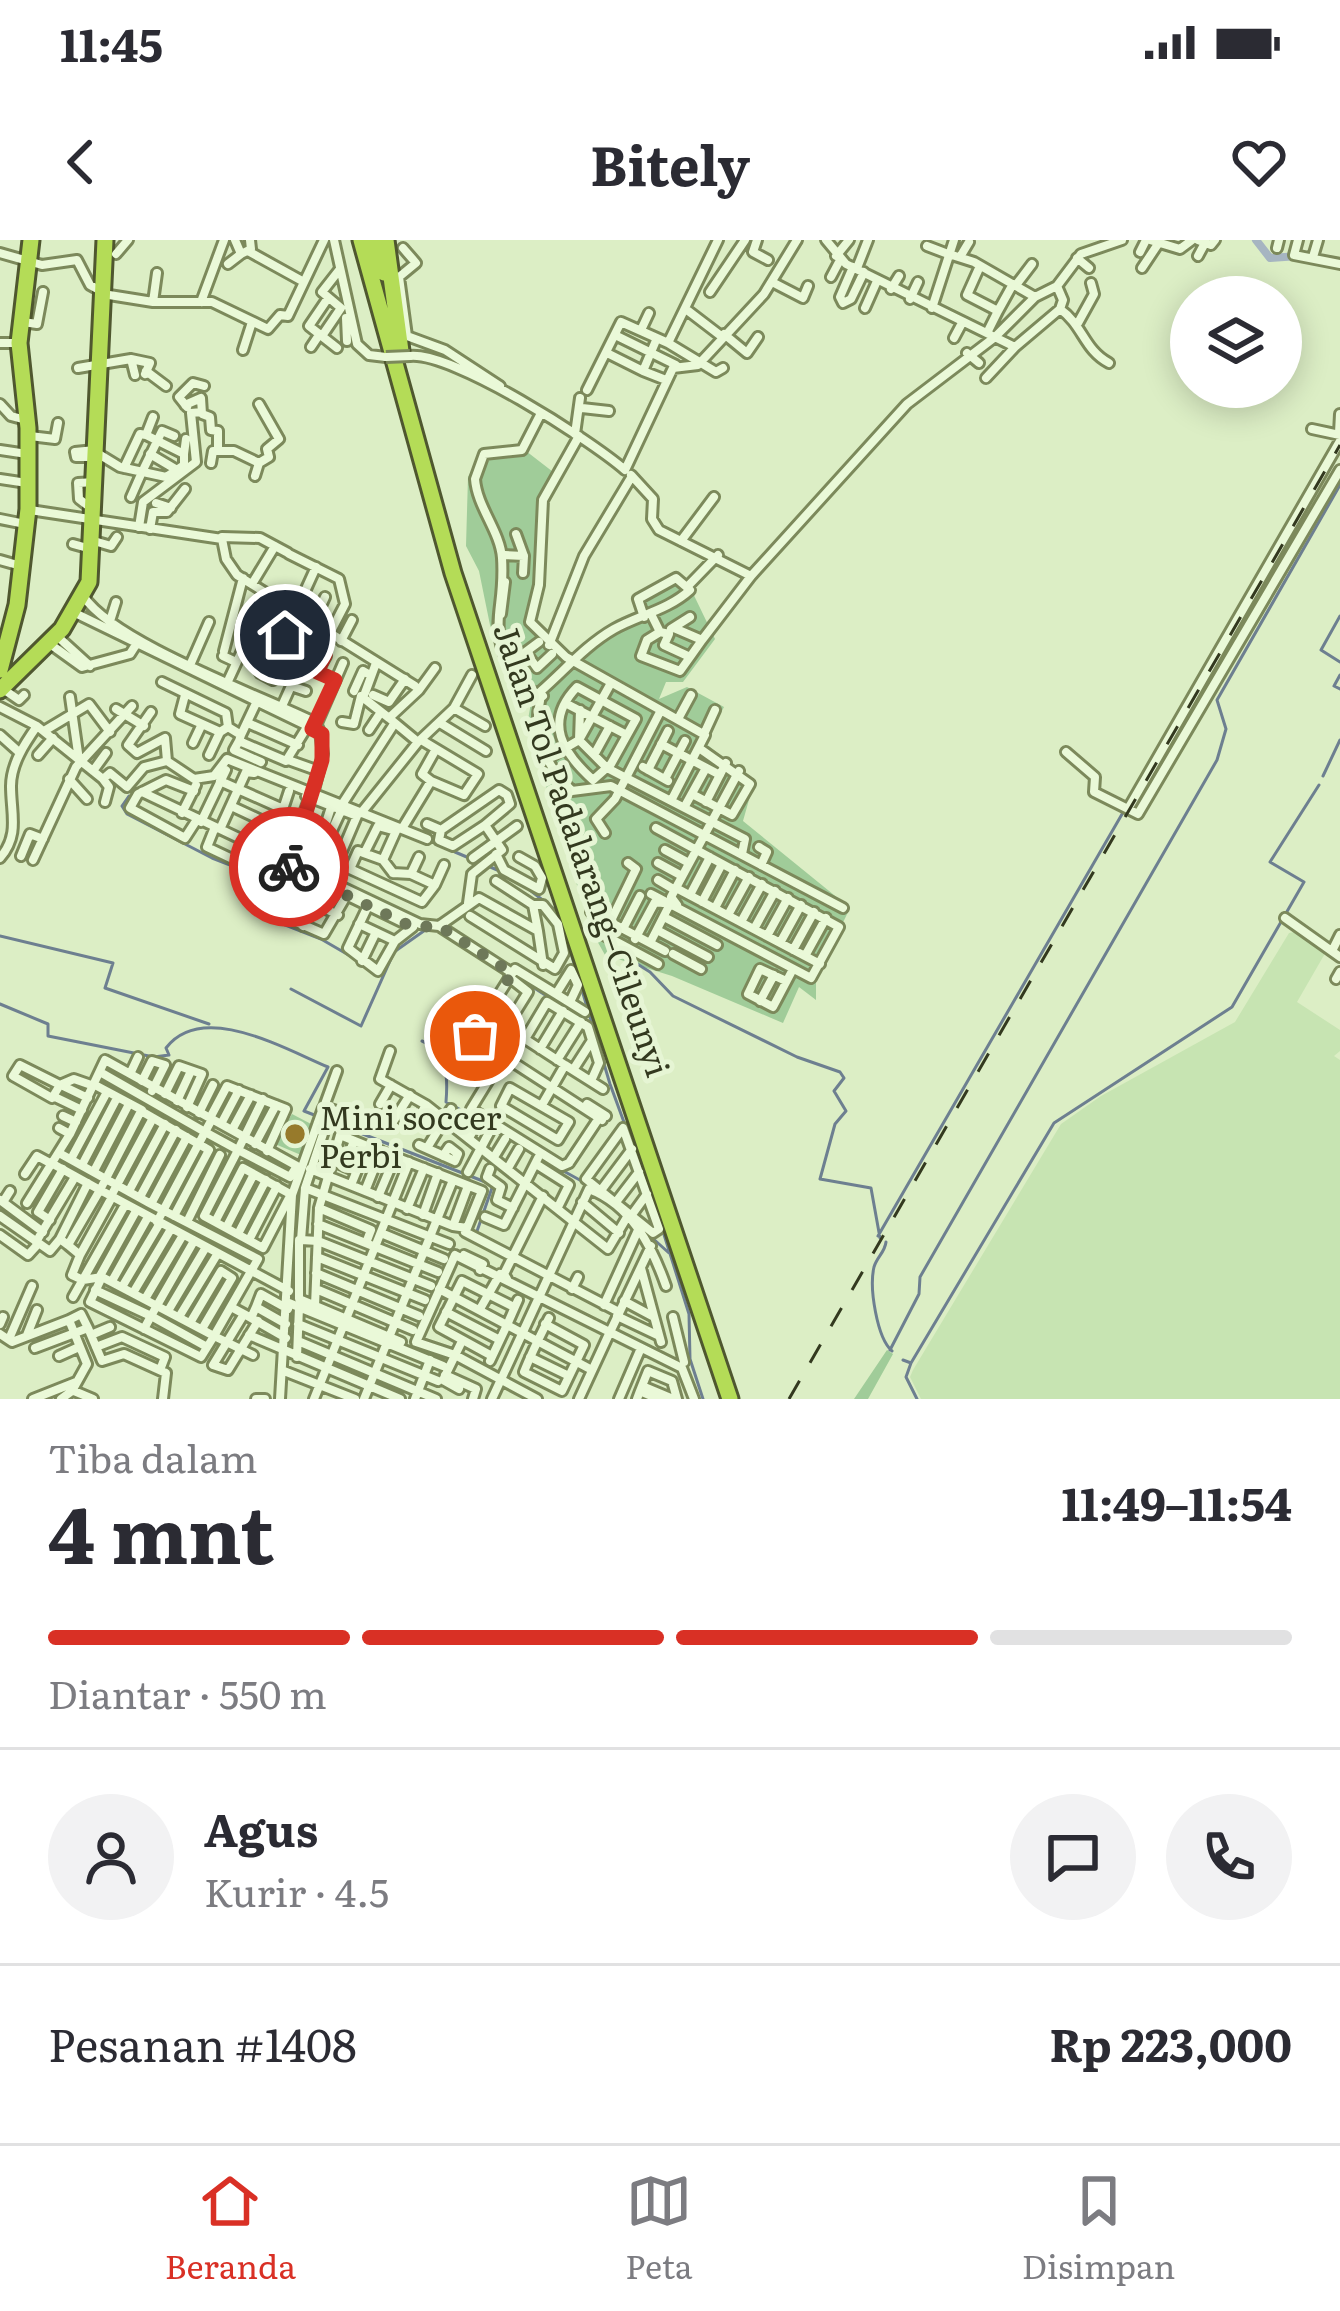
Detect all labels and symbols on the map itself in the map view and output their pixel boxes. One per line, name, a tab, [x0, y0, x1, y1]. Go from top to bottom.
pin	[234, 584, 336, 686]
street label: Jalan Tol Padalarang–Cileunyi	[483, 616, 685, 1082]
courier	[229, 807, 349, 927]
pin	[424, 985, 526, 1087]
place label: Mini soccer Perbi	[319, 1091, 502, 1178]
marker: Mini soccer Perbi	[282, 1121, 308, 1147]

